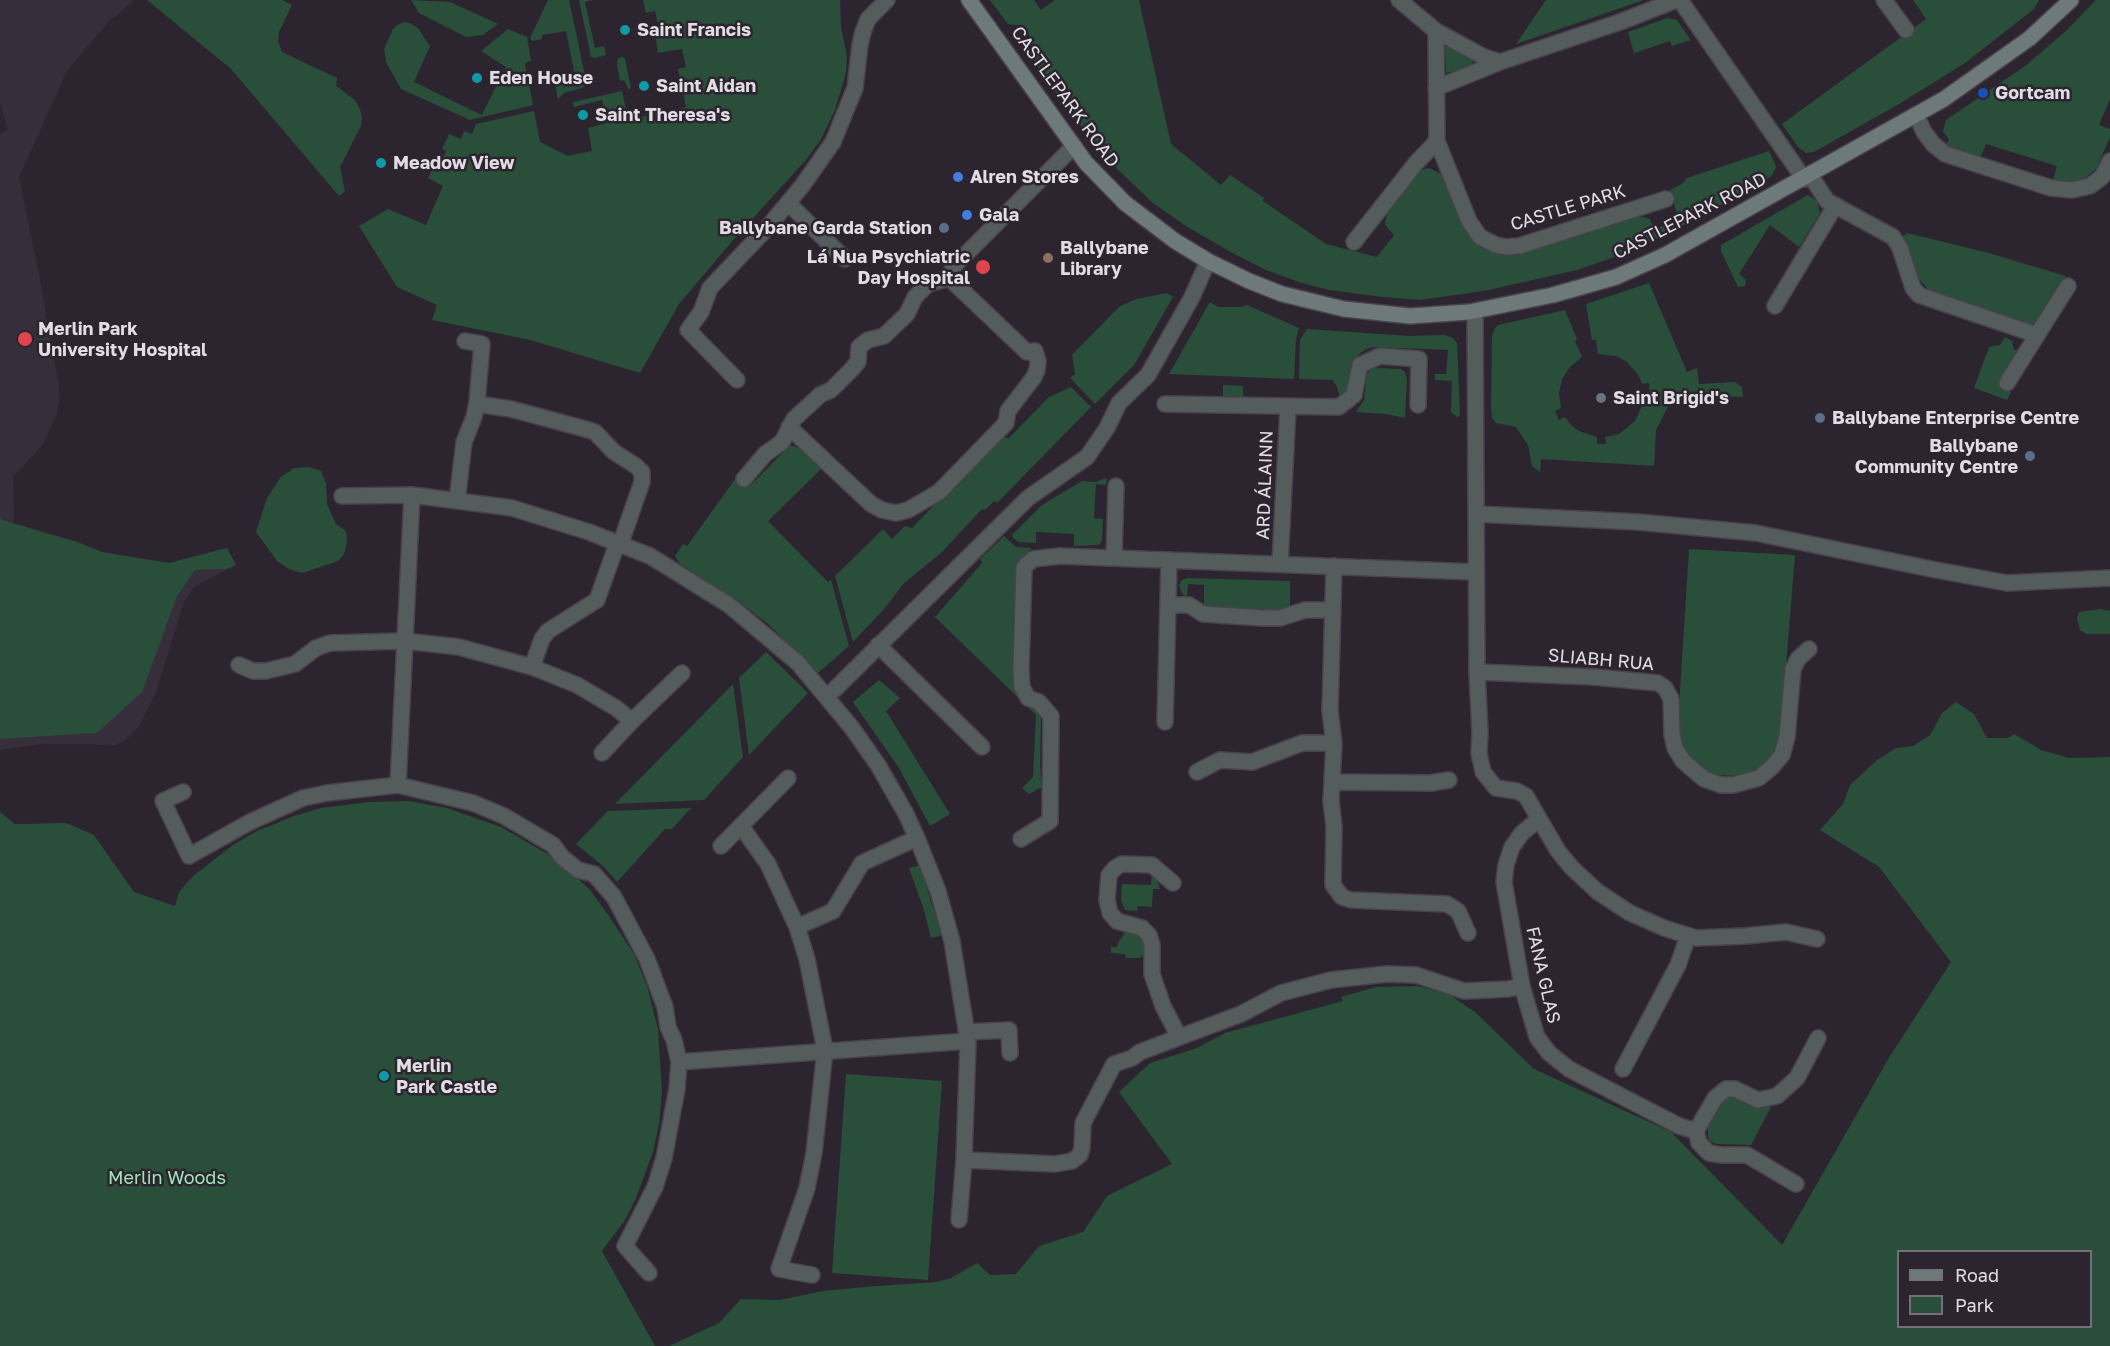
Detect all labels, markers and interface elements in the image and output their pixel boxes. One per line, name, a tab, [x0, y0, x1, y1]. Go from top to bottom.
place label: Saint Francis	[637, 19, 751, 41]
street label: CASTLEPARK ROAD	[1007, 22, 1123, 172]
marker: Saint Francis	[618, 23, 632, 37]
place label: Eden House	[489, 67, 593, 89]
marker: Eden House	[470, 71, 484, 85]
place label: Saint Aidan	[656, 75, 756, 97]
marker: Saint Aidan	[637, 79, 651, 93]
place label: Gortcam	[1995, 82, 2070, 104]
marker: Gortcam	[1976, 86, 1990, 100]
place label: Saint Theresa's	[595, 104, 730, 126]
marker: Saint Theresa's	[576, 108, 590, 122]
place label: Meadow View	[393, 152, 514, 174]
marker: Meadow View	[374, 156, 388, 170]
place label: Alren Stores	[970, 166, 1079, 188]
street label: CASTLEPARK ROAD	[1610, 168, 1770, 264]
marker: Alren Stores	[951, 170, 965, 184]
street label: CASTLE PARK	[1508, 180, 1628, 236]
place label: Gala	[979, 204, 1019, 226]
marker: Gala	[960, 208, 974, 222]
place label: Ballybane Garda Station	[719, 217, 932, 239]
marker: Ballybane Garda Station	[937, 221, 951, 235]
place label: Ballybane Library	[1060, 237, 1149, 280]
place label: Lá Nua Psychiatric Day Hospital	[807, 246, 970, 288]
marker: Ballybane Library	[1041, 251, 1055, 265]
marker: Lá Nua Psychiatric Day Hospital	[974, 258, 992, 276]
place label: Merlin Park University Hospital	[38, 318, 207, 360]
marker: Merlin Park University Hospital	[16, 330, 34, 348]
place label: Saint Brigid's	[1613, 387, 1729, 409]
marker: Saint Brigid's	[1594, 391, 1608, 405]
place label: Ballybane Enterprise Centre	[1832, 407, 2079, 429]
marker: Ballybane Enterprise Centre	[1813, 411, 1827, 425]
street label: ARD ÁLAINN	[1252, 430, 1278, 540]
place label: Ballybane Community Centre	[1855, 435, 2018, 478]
marker: Ballybane Community Centre	[2023, 449, 2037, 463]
street label: SLIABH RUA	[1547, 645, 1655, 675]
street label: FANA GLAS	[1521, 924, 1565, 1026]
place label: Merlin Park Castle	[396, 1055, 497, 1098]
marker: Merlin Park Castle	[377, 1069, 391, 1083]
park label: Merlin Woods	[108, 1167, 226, 1189]
legend	[1897, 1250, 2092, 1328]
text: Road	[1955, 1264, 1999, 1286]
text: Park	[1955, 1294, 1994, 1316]

